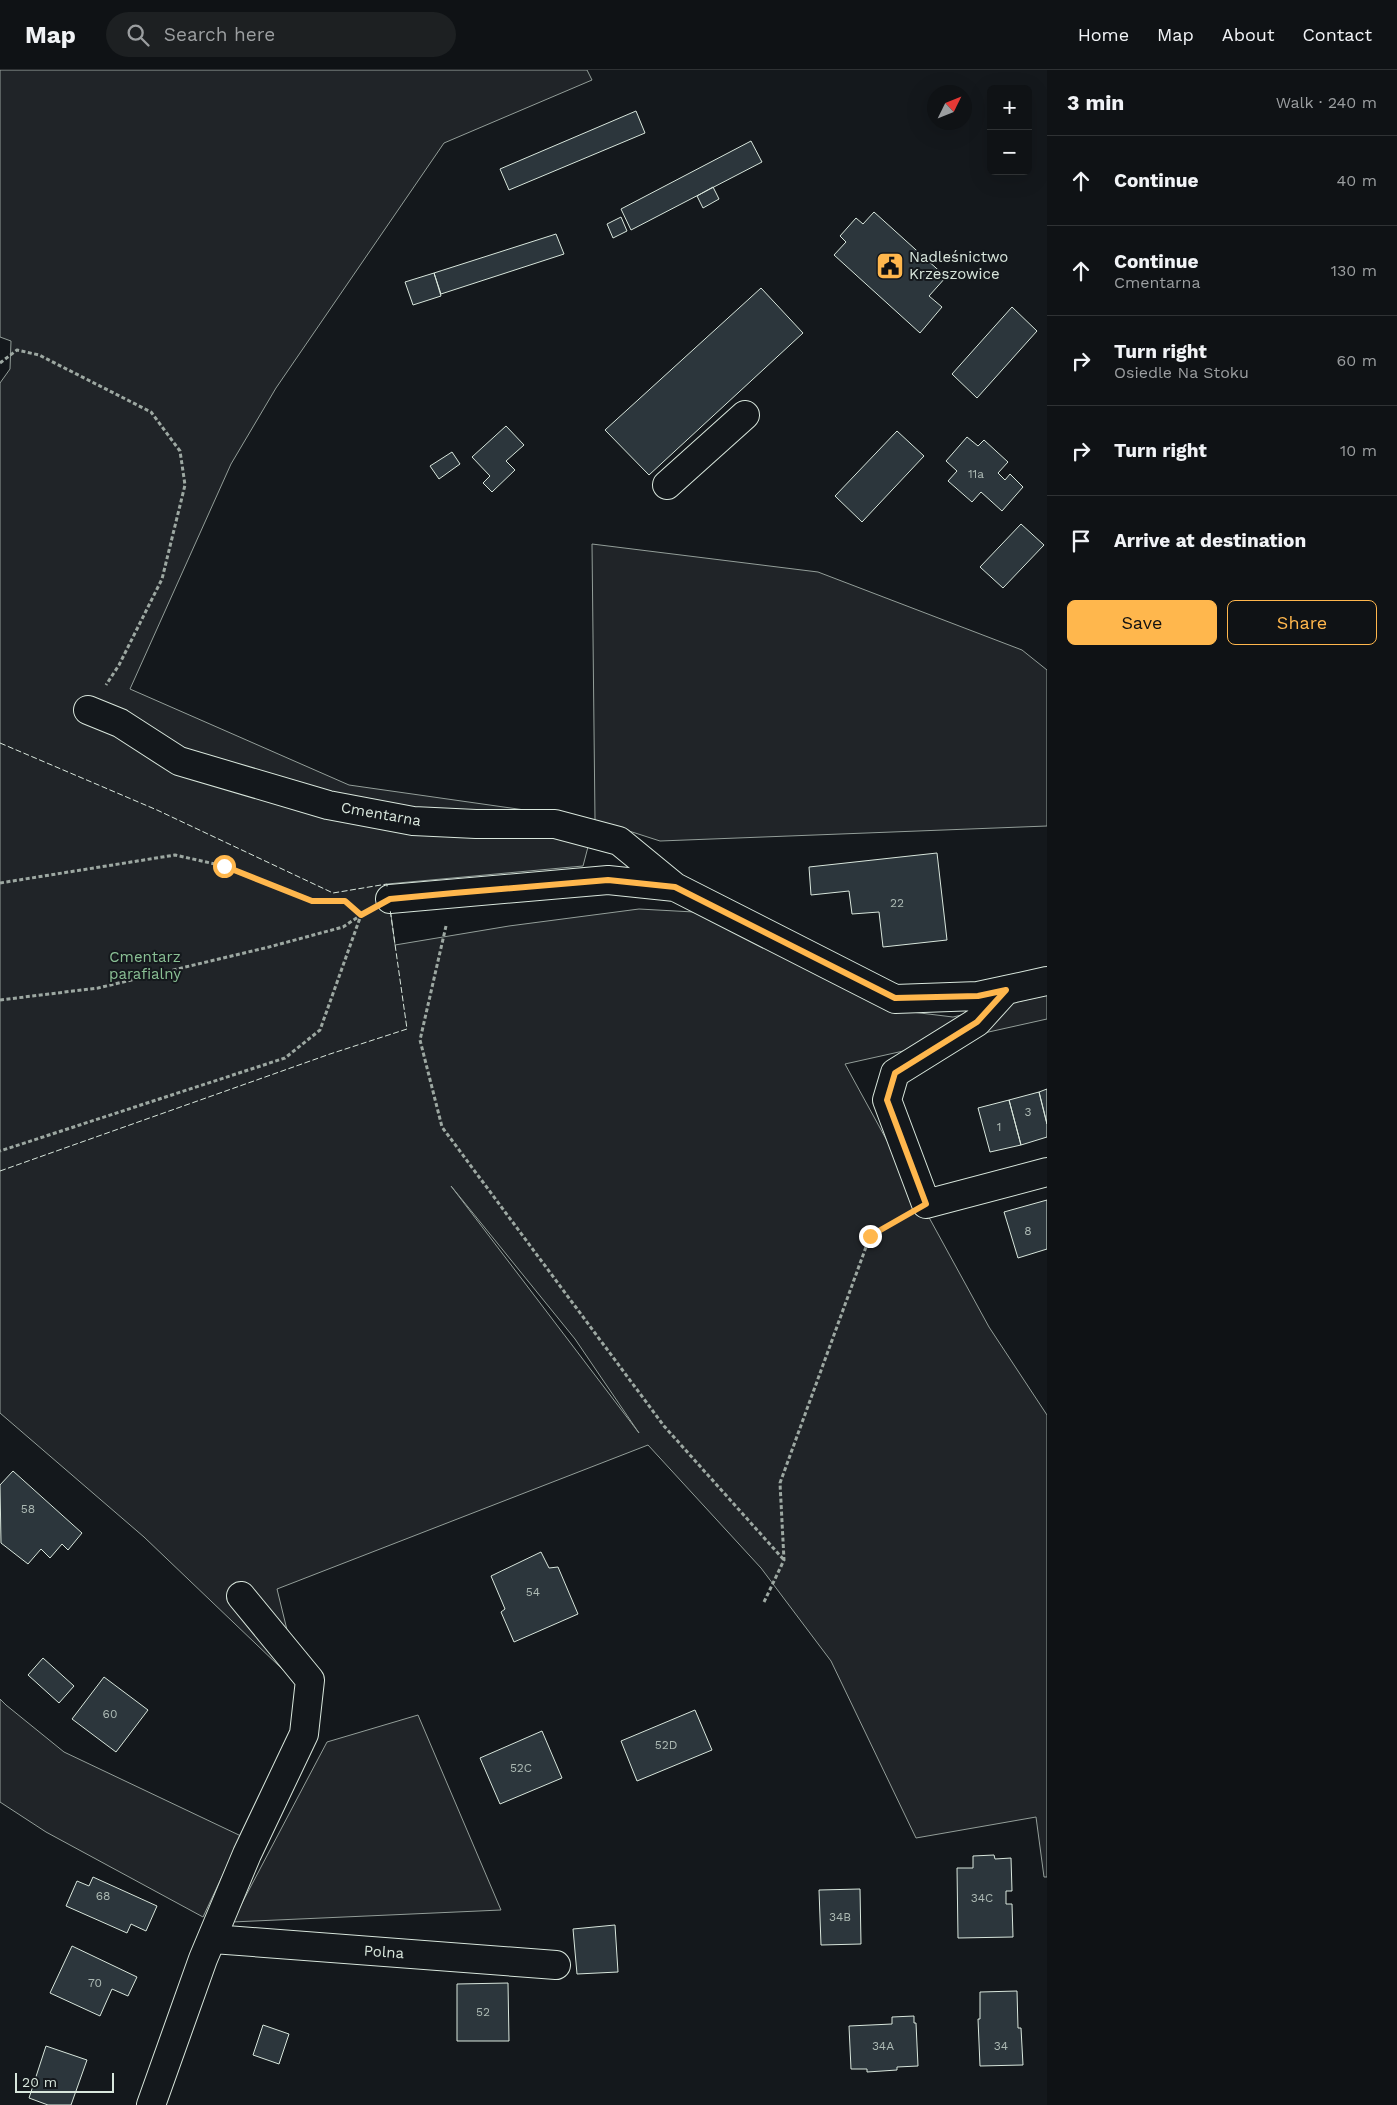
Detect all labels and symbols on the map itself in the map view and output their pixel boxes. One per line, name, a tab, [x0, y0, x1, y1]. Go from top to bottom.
north arrow	[927, 85, 972, 130]
place label: Nadleśnictwo Krzeszowice	[909, 248, 1008, 283]
public building icon: Nadleśnictwo Krzeszowice	[875, 251, 905, 281]
house number: 11a	[968, 467, 984, 481]
street label: Cmentarna	[340, 798, 423, 830]
route start	[213, 855, 236, 878]
house number: 22	[890, 896, 904, 910]
park label: Cmentarz parafialny	[109, 948, 181, 983]
house number: 3	[1025, 1105, 1032, 1119]
house number: 1	[997, 1120, 1001, 1134]
house number: 8	[1024, 1224, 1032, 1238]
route end	[859, 1225, 882, 1248]
house number: 58	[21, 1502, 35, 1516]
house number: 54	[526, 1585, 540, 1599]
house number: 60	[103, 1707, 117, 1721]
house number: 52D	[655, 1738, 677, 1752]
house number: 52C	[510, 1761, 532, 1775]
house number: 68	[96, 1889, 110, 1903]
house number: 34C	[971, 1891, 993, 1905]
house number: 34B	[829, 1910, 851, 1924]
street label: Polna	[363, 1942, 405, 1962]
house number: 70	[88, 1976, 102, 1990]
house number: 52	[476, 2005, 490, 2019]
house number: 34A	[872, 2039, 894, 2053]
house number: 34	[994, 2039, 1008, 2053]
scale bar	[15, 2070, 114, 2093]

